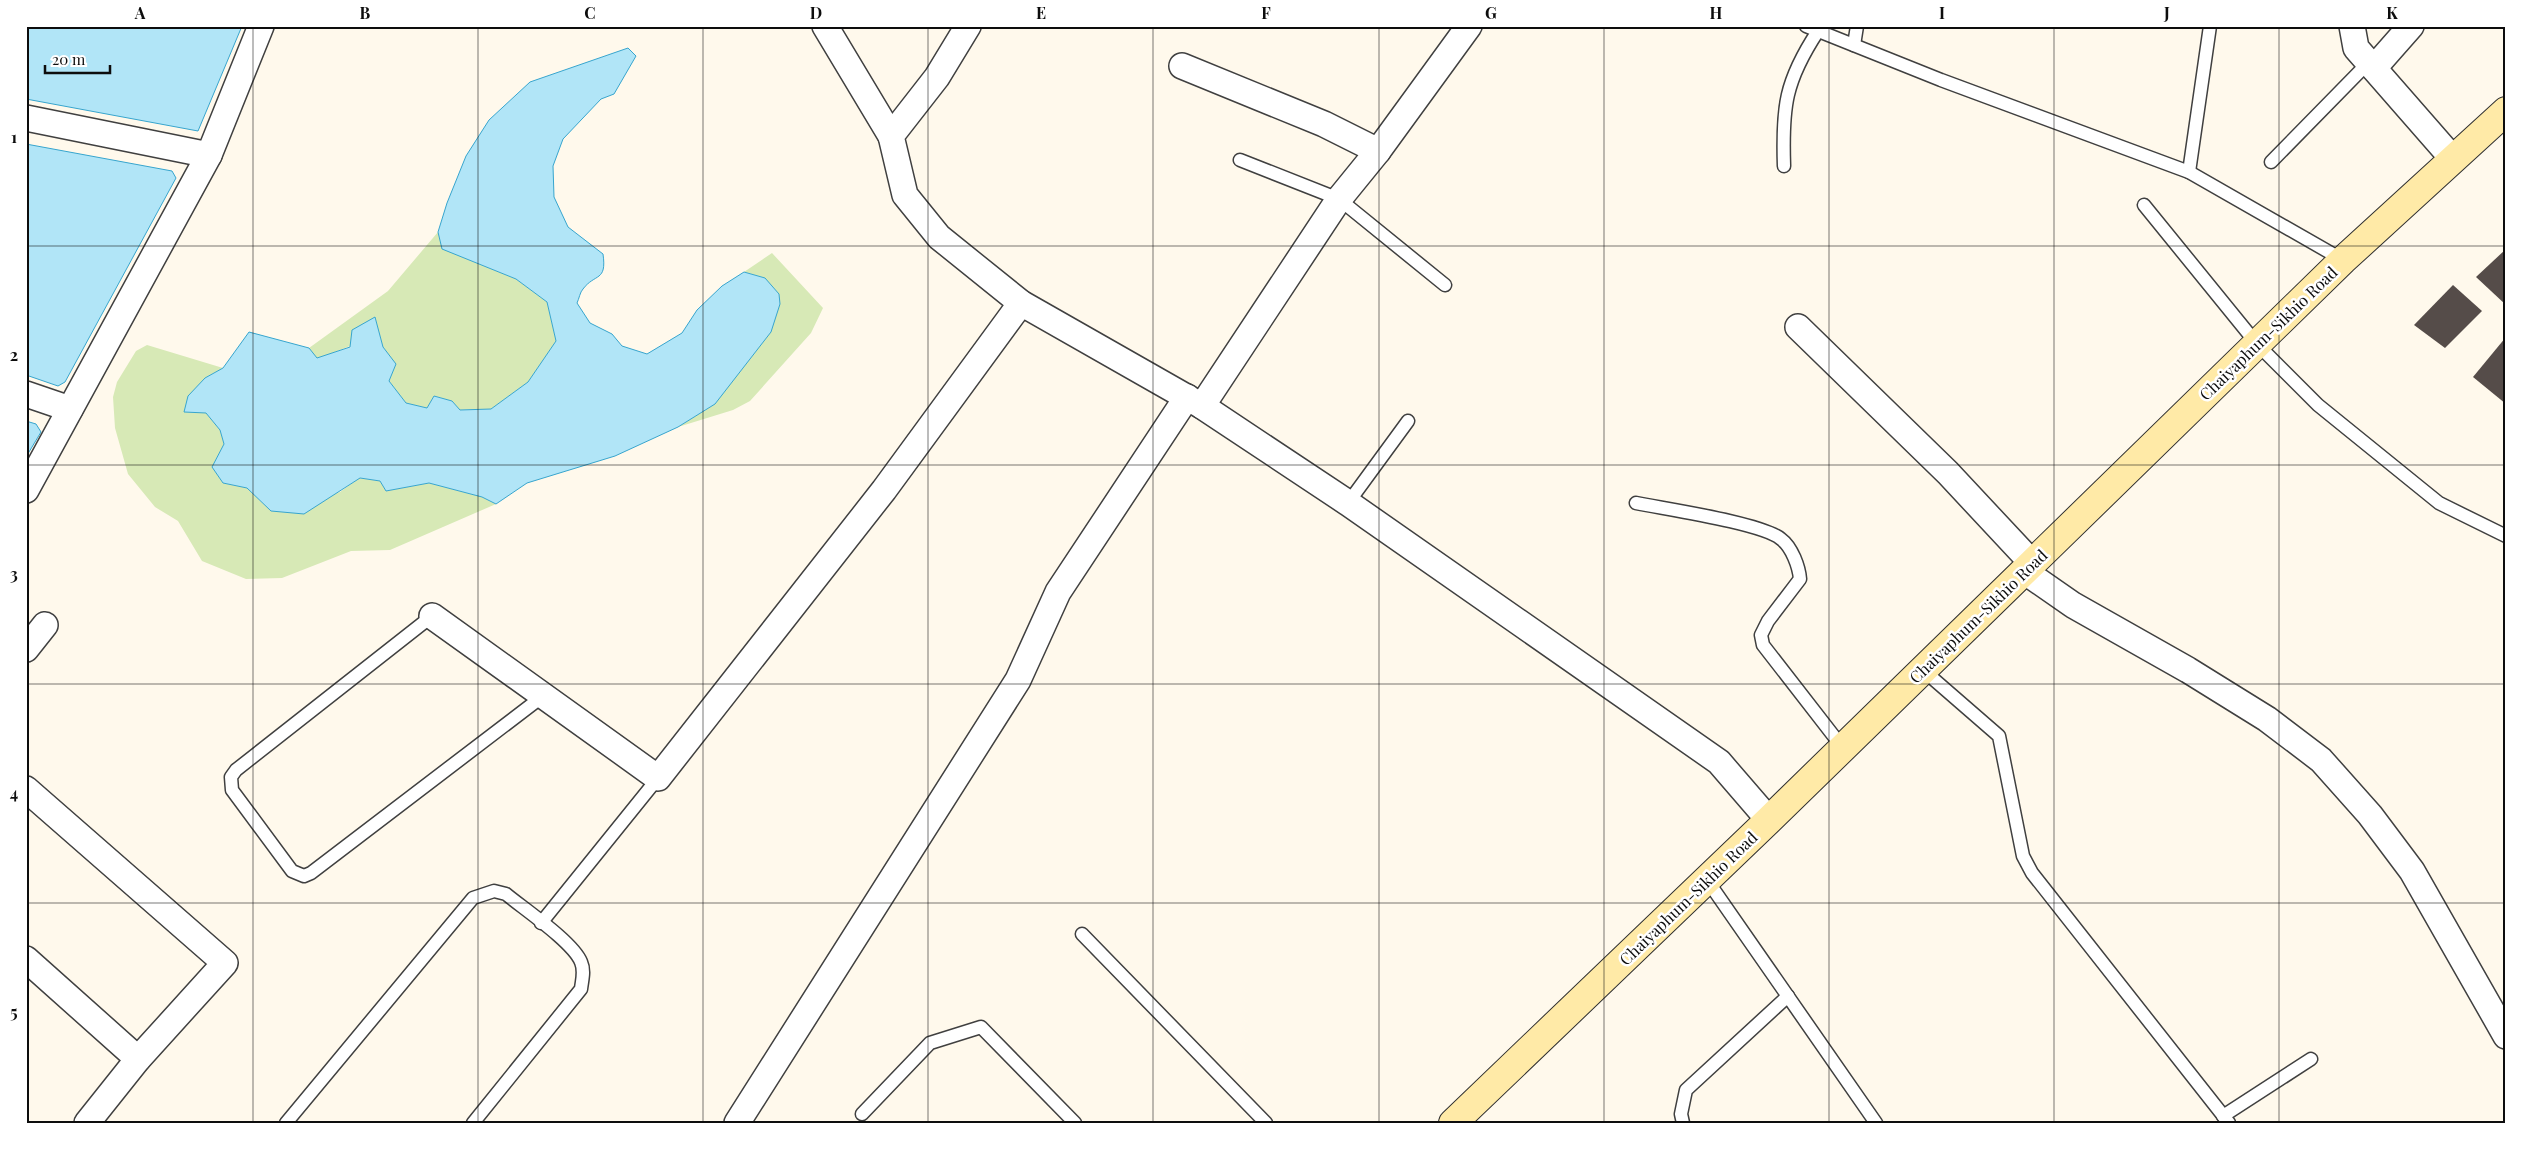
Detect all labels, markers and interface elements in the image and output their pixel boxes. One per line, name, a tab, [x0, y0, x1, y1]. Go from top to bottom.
text: A	[134, 2, 146, 23]
text: B	[360, 2, 371, 23]
text: C	[584, 2, 596, 23]
text: D	[810, 2, 822, 23]
text: E	[1036, 2, 1046, 23]
text: F	[1261, 2, 1271, 23]
text: G	[1485, 2, 1497, 23]
text: H	[1710, 2, 1723, 23]
text: I	[1939, 2, 1945, 23]
text: J	[2163, 2, 2170, 23]
text: K	[2386, 2, 2398, 23]
scale bar	[45, 42, 110, 74]
text: 20 m	[52, 49, 86, 69]
text: 1	[11, 126, 17, 147]
street label: Chaiyaphum-Sikhio Road	[2195, 262, 2341, 404]
text: 2	[10, 344, 18, 365]
street label: Chaiyaphum-Sikhio Road	[1905, 545, 2051, 687]
text: 3	[10, 563, 18, 584]
text: 4	[10, 782, 18, 803]
street label: Chaiyaphum-Sikhio Road	[1615, 827, 1761, 969]
text: 5	[10, 1001, 18, 1022]

